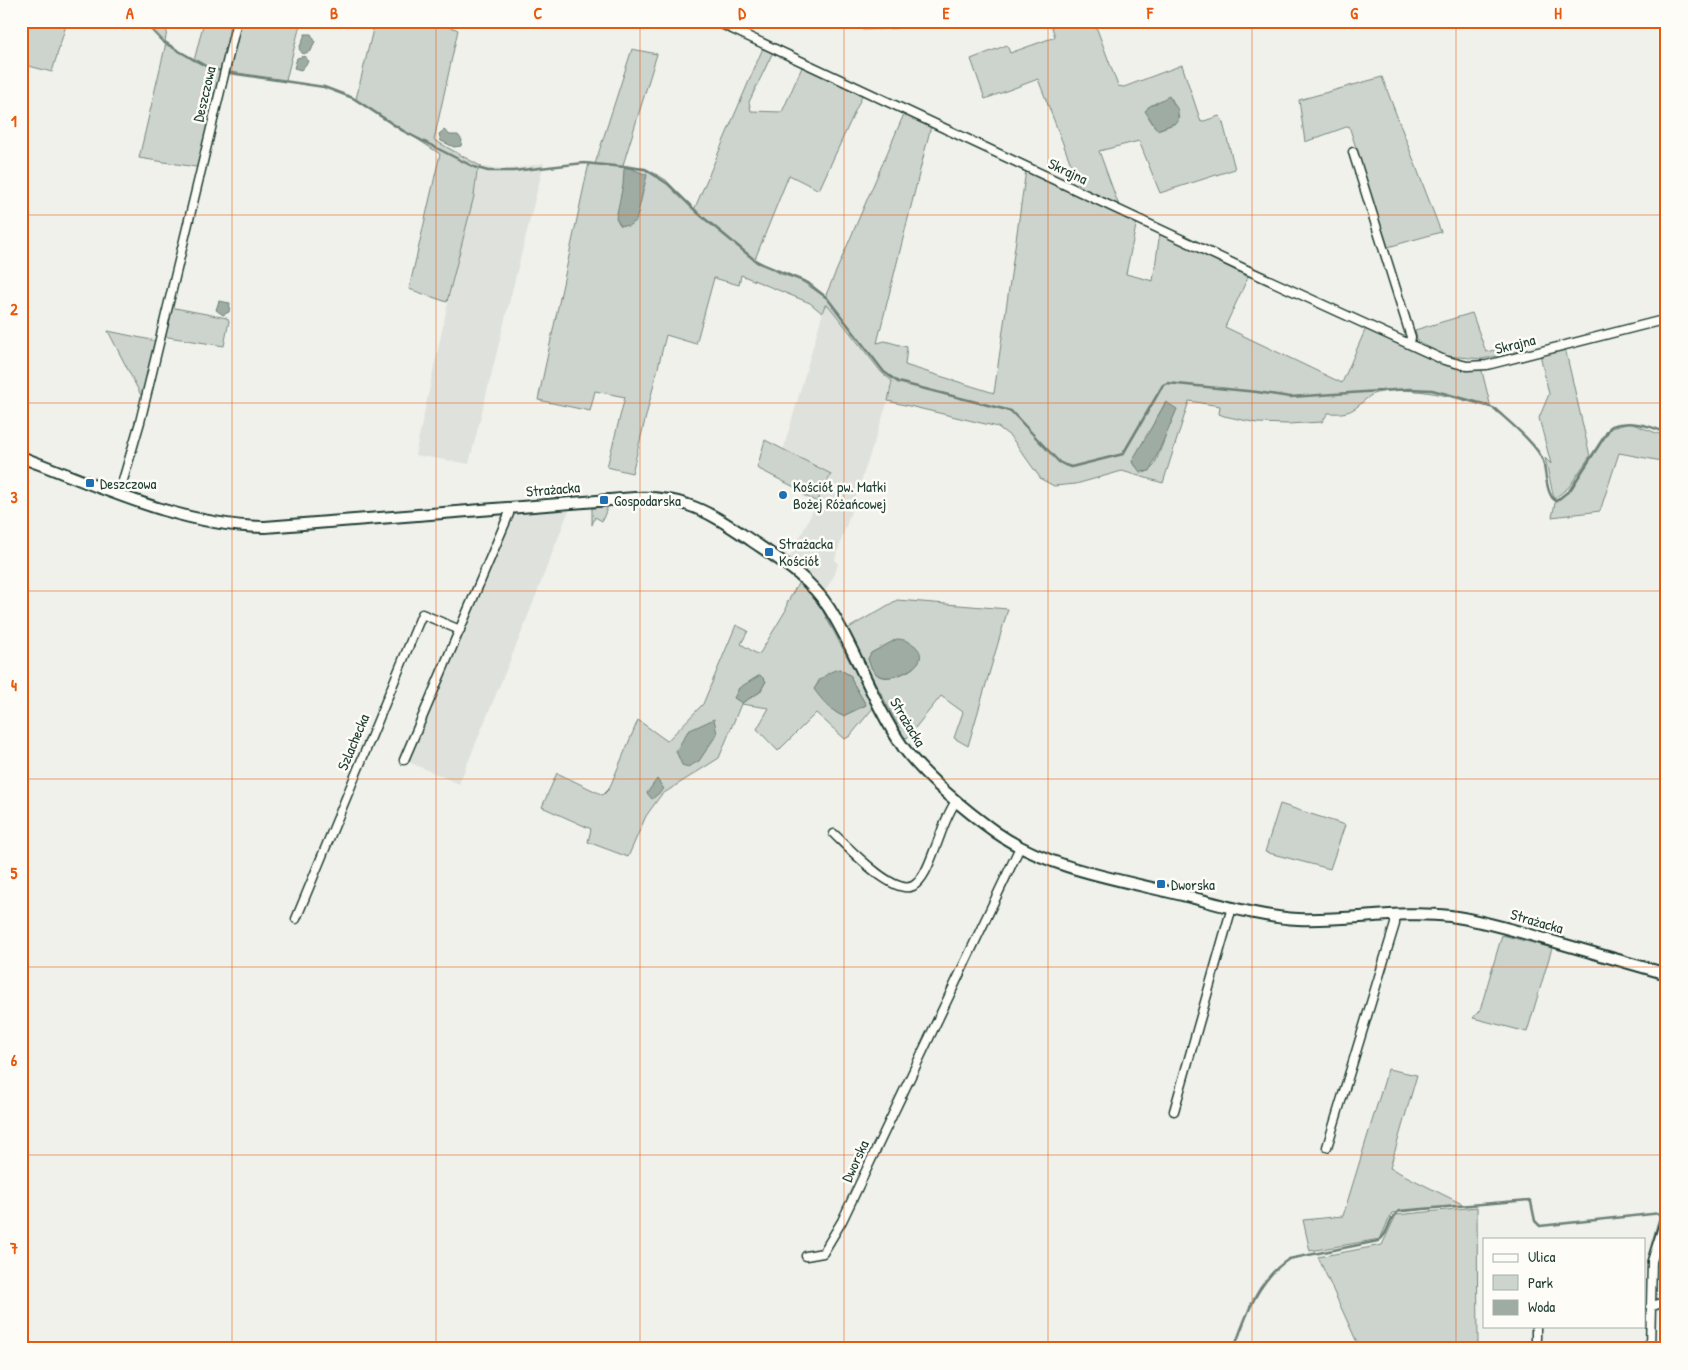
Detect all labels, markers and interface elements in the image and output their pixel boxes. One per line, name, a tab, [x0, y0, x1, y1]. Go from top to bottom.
text: A	[126, 2, 134, 24]
text: B	[330, 2, 338, 24]
text: C	[534, 2, 543, 24]
text: D	[738, 2, 746, 24]
text: E	[942, 2, 950, 24]
text: F	[1146, 2, 1154, 24]
text: G	[1350, 2, 1358, 24]
text: H	[1554, 2, 1562, 24]
street label: Deszczowa	[187, 64, 221, 124]
text: 1	[11, 110, 17, 132]
street label: Skrajna	[1045, 153, 1091, 189]
text: 2	[10, 298, 18, 320]
street label: Skrajna	[1493, 329, 1538, 359]
place label: Deszczowa	[100, 473, 157, 494]
street label: Strażacka	[525, 476, 581, 502]
place label: Kościół pw. Matki Bożej Różańcowej	[793, 476, 887, 514]
marker: Deszczowa	[84, 477, 96, 489]
text: 3	[10, 486, 18, 508]
marker: Kościół pw. Matki Bożej Różańcowej	[777, 489, 789, 501]
place label: Gospodarska	[614, 490, 681, 511]
marker: Gospodarska	[598, 494, 610, 506]
place label: Strażacka Kościół	[779, 533, 833, 571]
marker: Strażacka Kościół	[763, 546, 775, 558]
text: 4	[11, 674, 17, 696]
street label: Strażacka	[885, 693, 931, 751]
street label: Szlachecka	[332, 711, 374, 773]
text: 5	[11, 862, 18, 884]
place label: Dworska	[1171, 874, 1215, 895]
marker: Dworska	[1155, 878, 1167, 890]
street label: Strażacka	[1508, 903, 1566, 939]
text: 6	[11, 1049, 18, 1071]
street label: Dworska	[836, 1137, 874, 1185]
text: 7	[9, 1237, 18, 1259]
legend	[1483, 1238, 1646, 1328]
text: Ulica	[1528, 1246, 1555, 1267]
text: Park	[1528, 1272, 1553, 1293]
text: Woda	[1528, 1296, 1555, 1317]

